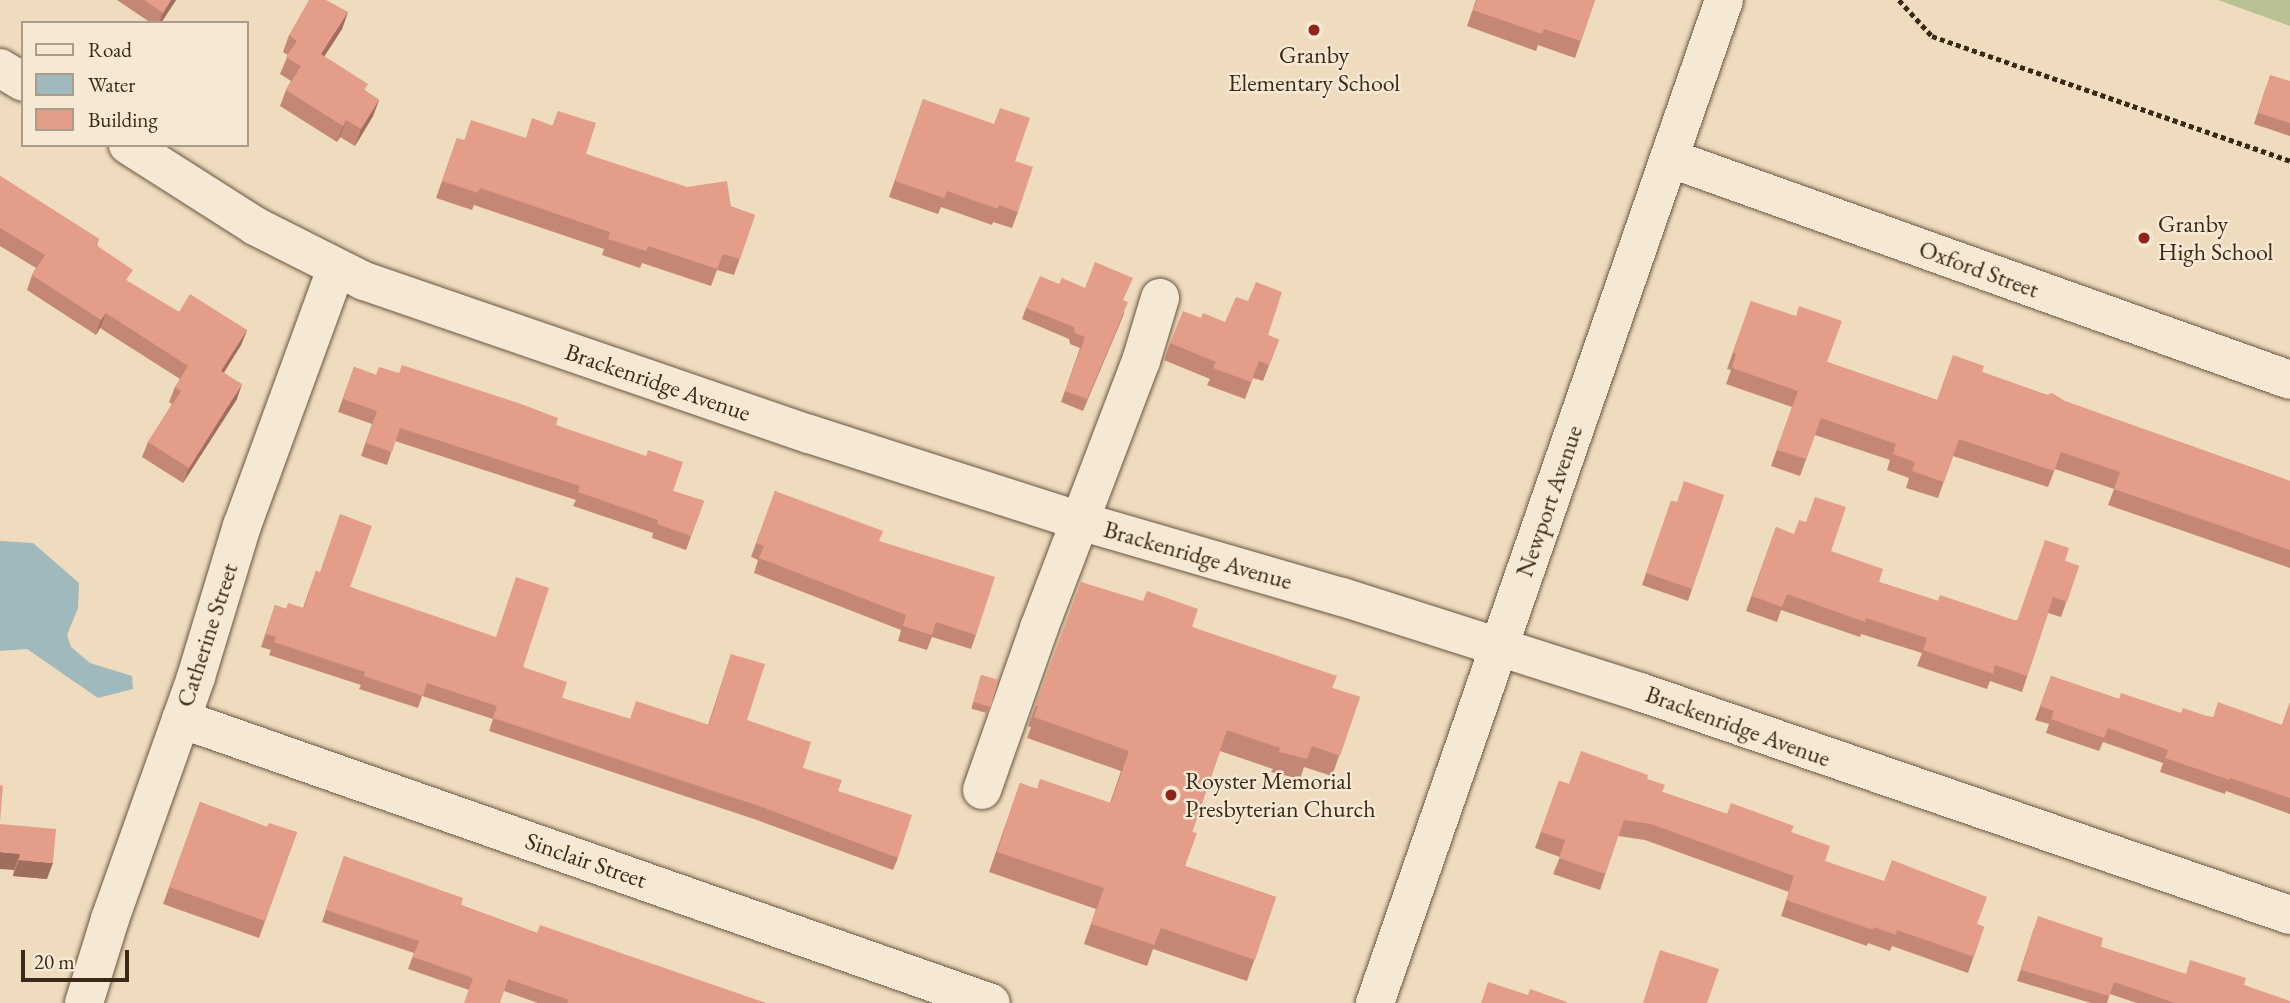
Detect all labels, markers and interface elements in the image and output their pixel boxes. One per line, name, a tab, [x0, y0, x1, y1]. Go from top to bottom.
legend	[21, 21, 248, 147]
marker: Granby Elementary School	[1306, 22, 1322, 38]
text: Road	[88, 36, 132, 63]
place label: Granby Elementary School	[1228, 41, 1400, 97]
text: Water	[88, 71, 135, 98]
text: Building	[88, 106, 158, 133]
place label: Granby High School	[2158, 210, 2273, 266]
marker: Granby High School	[2136, 230, 2152, 246]
street label: Oxford Street	[1915, 234, 2043, 304]
street label: Brackenridge Avenue	[561, 337, 755, 427]
street label: Newport Avenue	[1510, 421, 1588, 581]
street label: Brackenridge Avenue	[1101, 514, 1295, 596]
street label: Catherine Street	[170, 560, 244, 710]
street label: Brackenridge Avenue	[1642, 679, 1834, 773]
place label: Royster Memorial Presbyterian Church	[1185, 767, 1376, 823]
marker: Royster Memorial Presbyterian Church	[1163, 787, 1179, 803]
street label: Sinclair Street	[522, 826, 650, 894]
scale bar	[24, 936, 133, 980]
text: 20 m	[34, 948, 75, 975]

